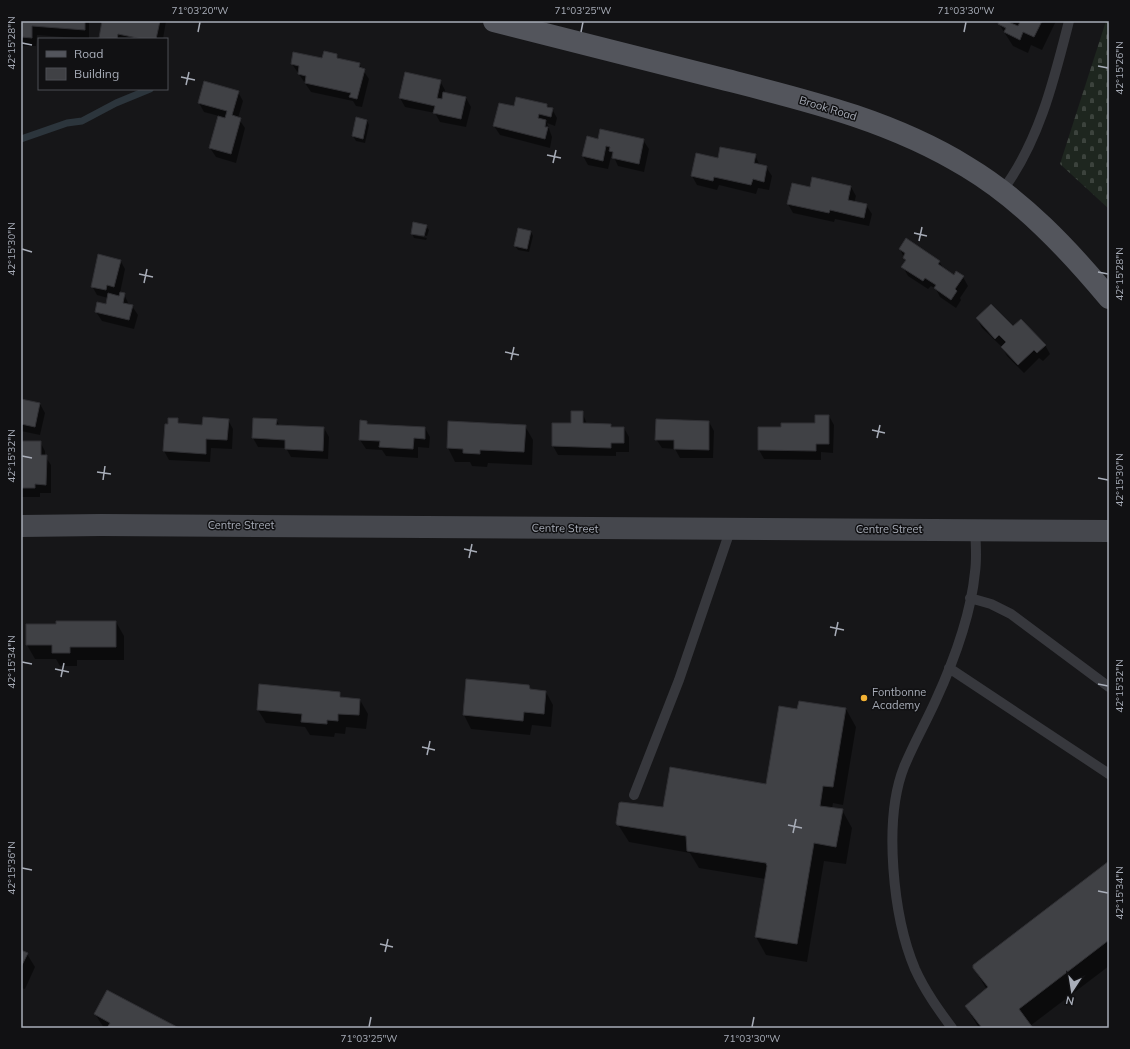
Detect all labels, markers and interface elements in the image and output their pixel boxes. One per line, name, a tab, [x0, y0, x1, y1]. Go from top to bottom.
text: 71°03'20"W	[172, 4, 228, 17]
text: 71°03'25"W	[555, 4, 611, 17]
text: 71°03'30"W	[938, 4, 994, 17]
text: 42°15'28"N	[5, 16, 18, 70]
legend	[38, 38, 168, 90]
text: 42°15'26"N	[1113, 41, 1126, 95]
text: Road	[74, 46, 103, 61]
text: Building	[74, 66, 119, 81]
street label: Brook Road	[798, 93, 858, 123]
text: 42°15'30"N	[5, 222, 18, 276]
text: 42°15'28"N	[1113, 247, 1126, 301]
text: 42°15'32"N	[5, 429, 18, 483]
text: 42°15'30"N	[1113, 453, 1126, 507]
street label: Centre Street	[208, 518, 274, 532]
street label: Centre Street	[532, 520, 599, 536]
street label: Centre Street	[856, 522, 922, 536]
text: 42°15'34"N	[5, 635, 18, 689]
text: 42°15'32"N	[1113, 659, 1126, 713]
place label: Fontbonne Academy	[872, 685, 926, 712]
marker: Fontbonne Academy	[859, 693, 869, 703]
text: 42°15'36"N	[5, 841, 18, 895]
text: 42°15'34"N	[1113, 866, 1126, 920]
north arrow	[1052, 971, 1092, 1011]
text: N	[1064, 993, 1075, 1008]
text: 71°03'25"W	[341, 1032, 397, 1045]
text: 71°03'30"W	[724, 1032, 780, 1045]

